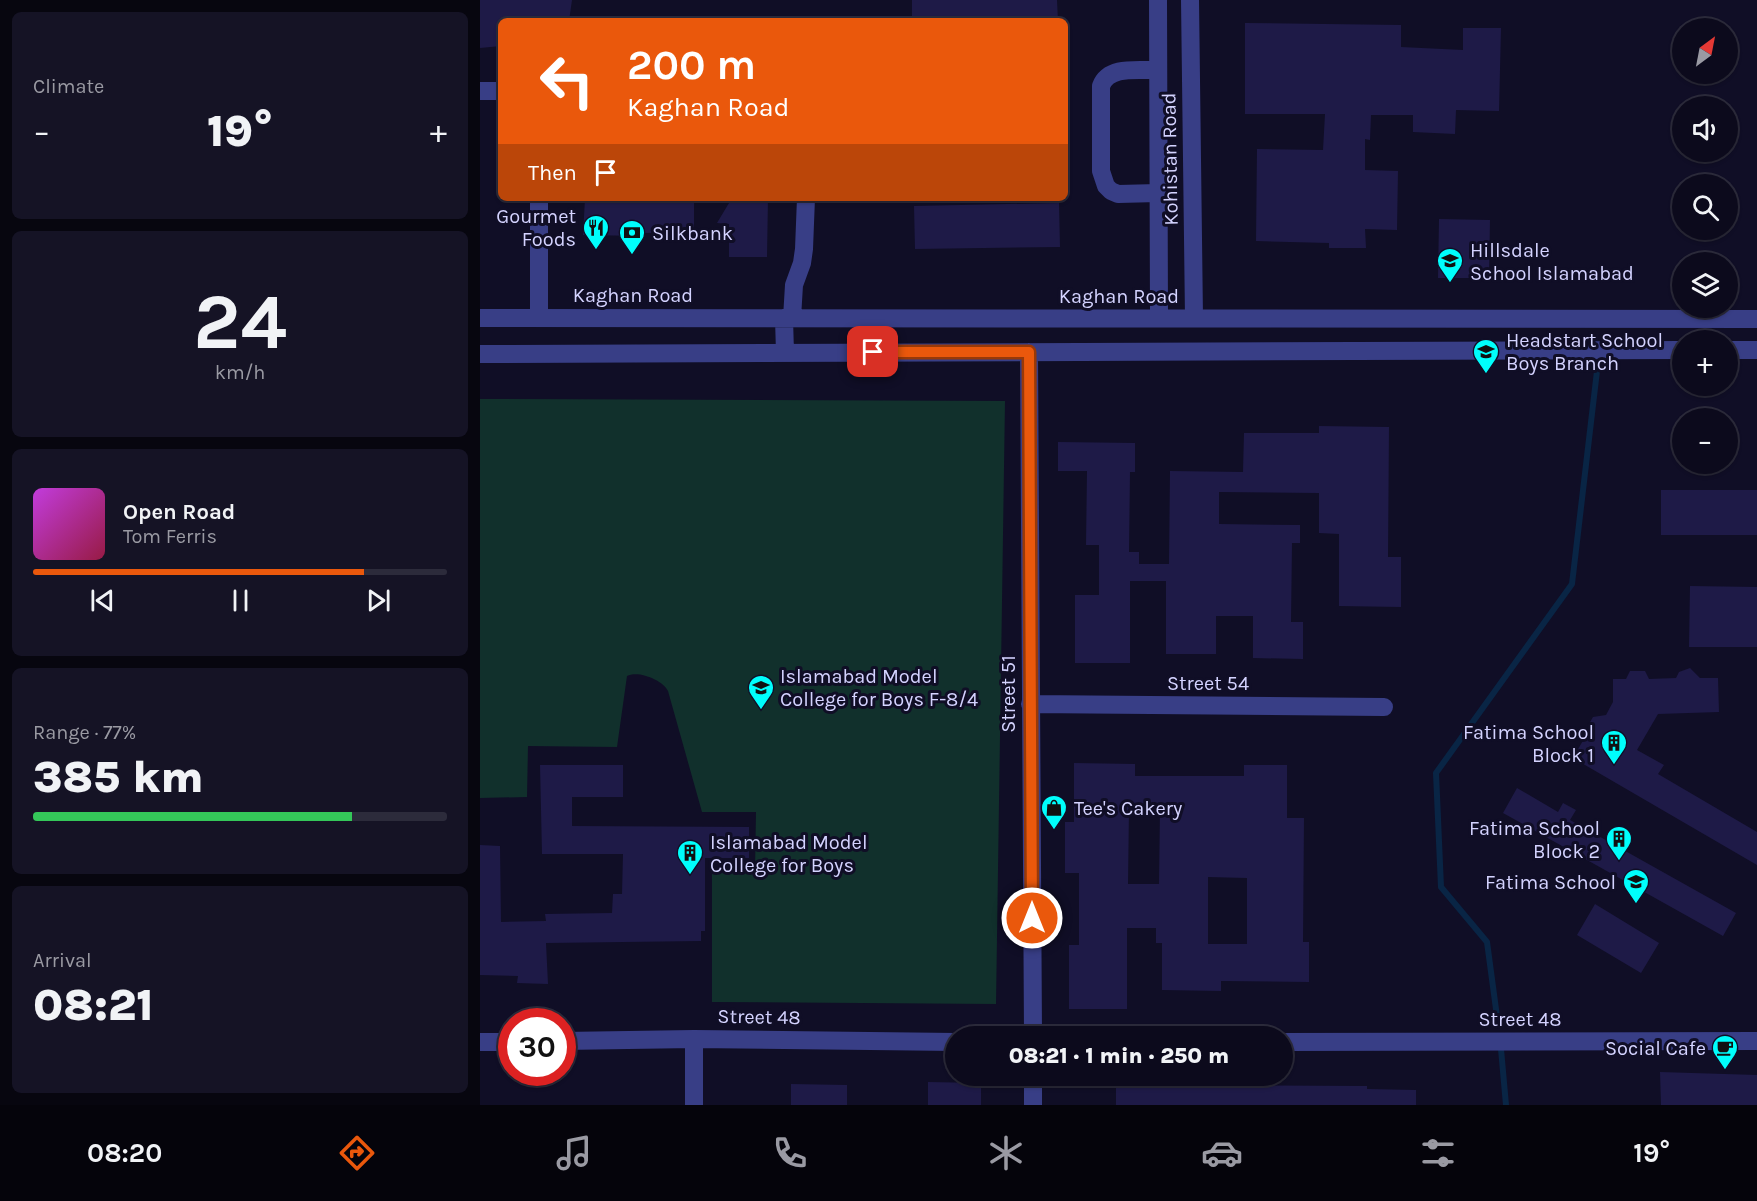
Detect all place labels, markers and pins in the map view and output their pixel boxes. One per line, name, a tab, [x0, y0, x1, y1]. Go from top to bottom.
place label: Gourmet Foods	[496, 205, 576, 251]
restaurant icon: Gourmet Foods	[581, 213, 611, 251]
bank icon: Silkbank	[617, 218, 647, 256]
place label: Silkbank	[652, 222, 733, 245]
place label: Hillsdale School Islamabad	[1470, 239, 1634, 285]
school or university icon: Hillsdale School Islamabad	[1435, 246, 1465, 284]
pin	[847, 326, 898, 377]
place label: Headstart School Boys Branch	[1506, 329, 1663, 375]
school or university icon: Headstart School Boys Branch	[1471, 337, 1501, 375]
place label: Islamabad Model College for Boys F-8/4	[780, 665, 978, 711]
school or university icon: Islamabad Model College for Boys F-8/4	[746, 673, 776, 711]
place label: Fatima School Block 1	[1463, 721, 1594, 767]
building icon: Fatima School Block 1	[1599, 728, 1629, 766]
shop icon: Tee's Cakery	[1039, 793, 1069, 831]
place label: Tee's Cakery	[1074, 797, 1182, 820]
place label: Fatima School Block 2	[1469, 817, 1600, 863]
building icon: Fatima School Block 2	[1604, 824, 1634, 862]
place label: Islamabad Model College for Boys	[710, 831, 868, 877]
building icon: Islamabad Model College for Boys	[675, 838, 705, 876]
school or university icon: Fatima School	[1621, 867, 1651, 905]
place label: Fatima School	[1485, 871, 1616, 894]
cafe icon: Social Cafe	[1710, 1033, 1740, 1071]
place label: Social Cafe	[1605, 1037, 1706, 1060]

